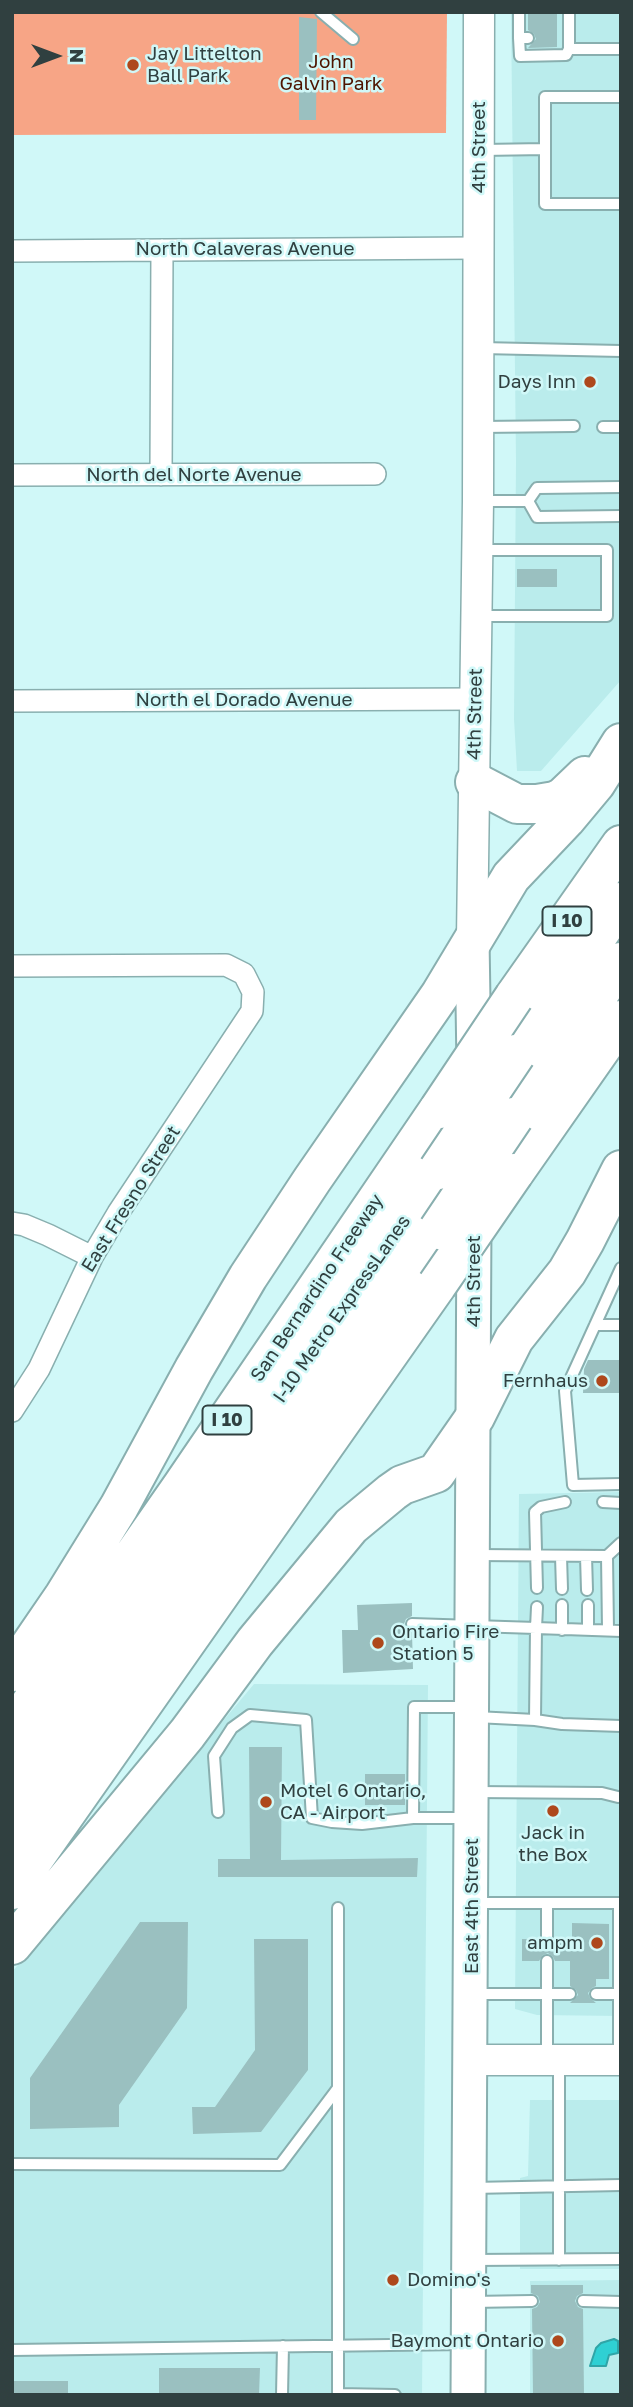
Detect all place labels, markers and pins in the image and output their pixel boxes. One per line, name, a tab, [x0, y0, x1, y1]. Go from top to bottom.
place label: Jay Littelton Ball Park	[147, 43, 262, 87]
marker: Jay Littelton Ball Park	[125, 57, 141, 73]
place label: Days Inn	[498, 371, 576, 393]
marker: Days Inn	[582, 374, 598, 390]
place label: Fernhaus	[503, 1370, 588, 1392]
marker: Fernhaus	[594, 1373, 610, 1389]
place label: Ontario Fire Station 5	[392, 1621, 499, 1665]
marker: Ontario Fire Station 5	[370, 1635, 386, 1651]
place label: Motel 6 Ontario, CA - Airport	[280, 1780, 427, 1824]
marker: Motel 6 Ontario, CA - Airport	[258, 1794, 274, 1810]
marker: Jack in the Box	[545, 1803, 561, 1819]
place label: Jack in the Box	[518, 1822, 588, 1866]
place label: ampm	[527, 1932, 583, 1954]
marker: ampm	[589, 1935, 605, 1951]
place label: Domino's	[407, 2269, 491, 2291]
marker: Domino's	[385, 2272, 401, 2288]
place label: Baymont Ontario	[390, 2330, 544, 2352]
marker: Baymont Ontario	[550, 2333, 566, 2349]

